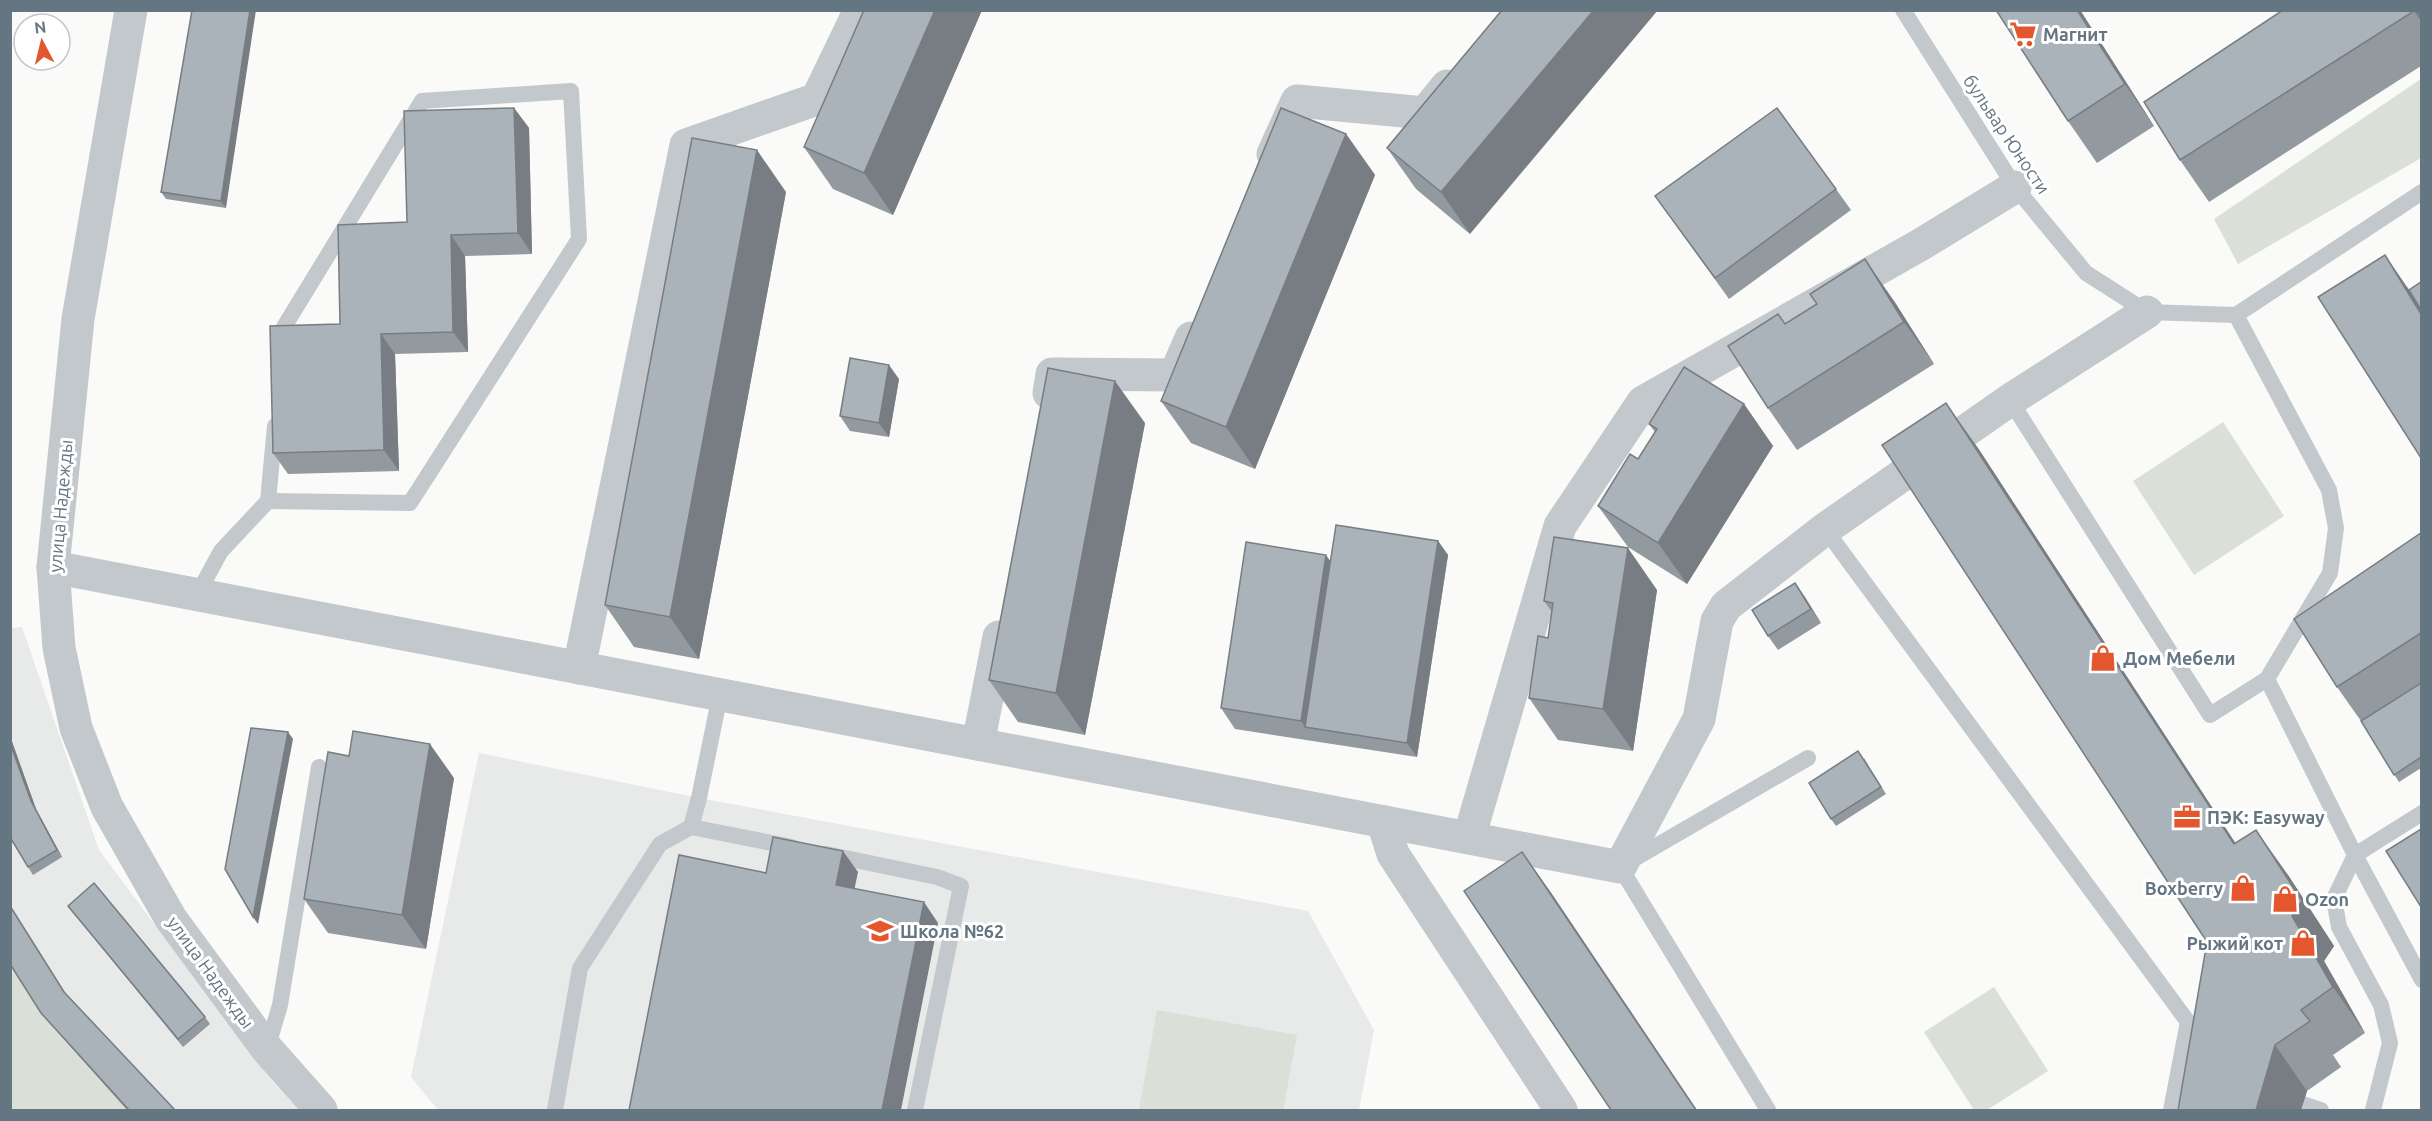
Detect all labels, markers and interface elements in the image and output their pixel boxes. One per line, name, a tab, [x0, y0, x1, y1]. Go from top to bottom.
north arrow	[12, 12, 72, 72]
text: N	[33, 17, 47, 37]
supermarket icon: Магнит	[2008, 19, 2038, 49]
place label: Магнит	[2043, 24, 2107, 44]
street label: бульвар Юности	[1960, 71, 2054, 197]
street label: улица Надежды	[44, 439, 76, 573]
shop icon: Дом Мебели	[2088, 643, 2118, 673]
place label: Дом Мебели	[2123, 648, 2236, 668]
office icon: ПЭК: Easyway	[2172, 802, 2202, 832]
place label: ПЭК: Easyway	[2207, 807, 2325, 827]
shop icon: Boxberry	[2228, 873, 2258, 903]
place label: Boxberry	[2145, 878, 2223, 898]
shop icon: Ozon	[2270, 884, 2300, 914]
place label: Ozon	[2305, 889, 2349, 909]
street label: улица Надежды	[164, 912, 258, 1032]
school or university icon: Школа №62	[865, 916, 895, 946]
place label: Школа №62	[900, 921, 1004, 941]
shop icon: Рыжий кот	[2288, 928, 2318, 958]
place label: Рыжий кот	[2186, 933, 2283, 953]

